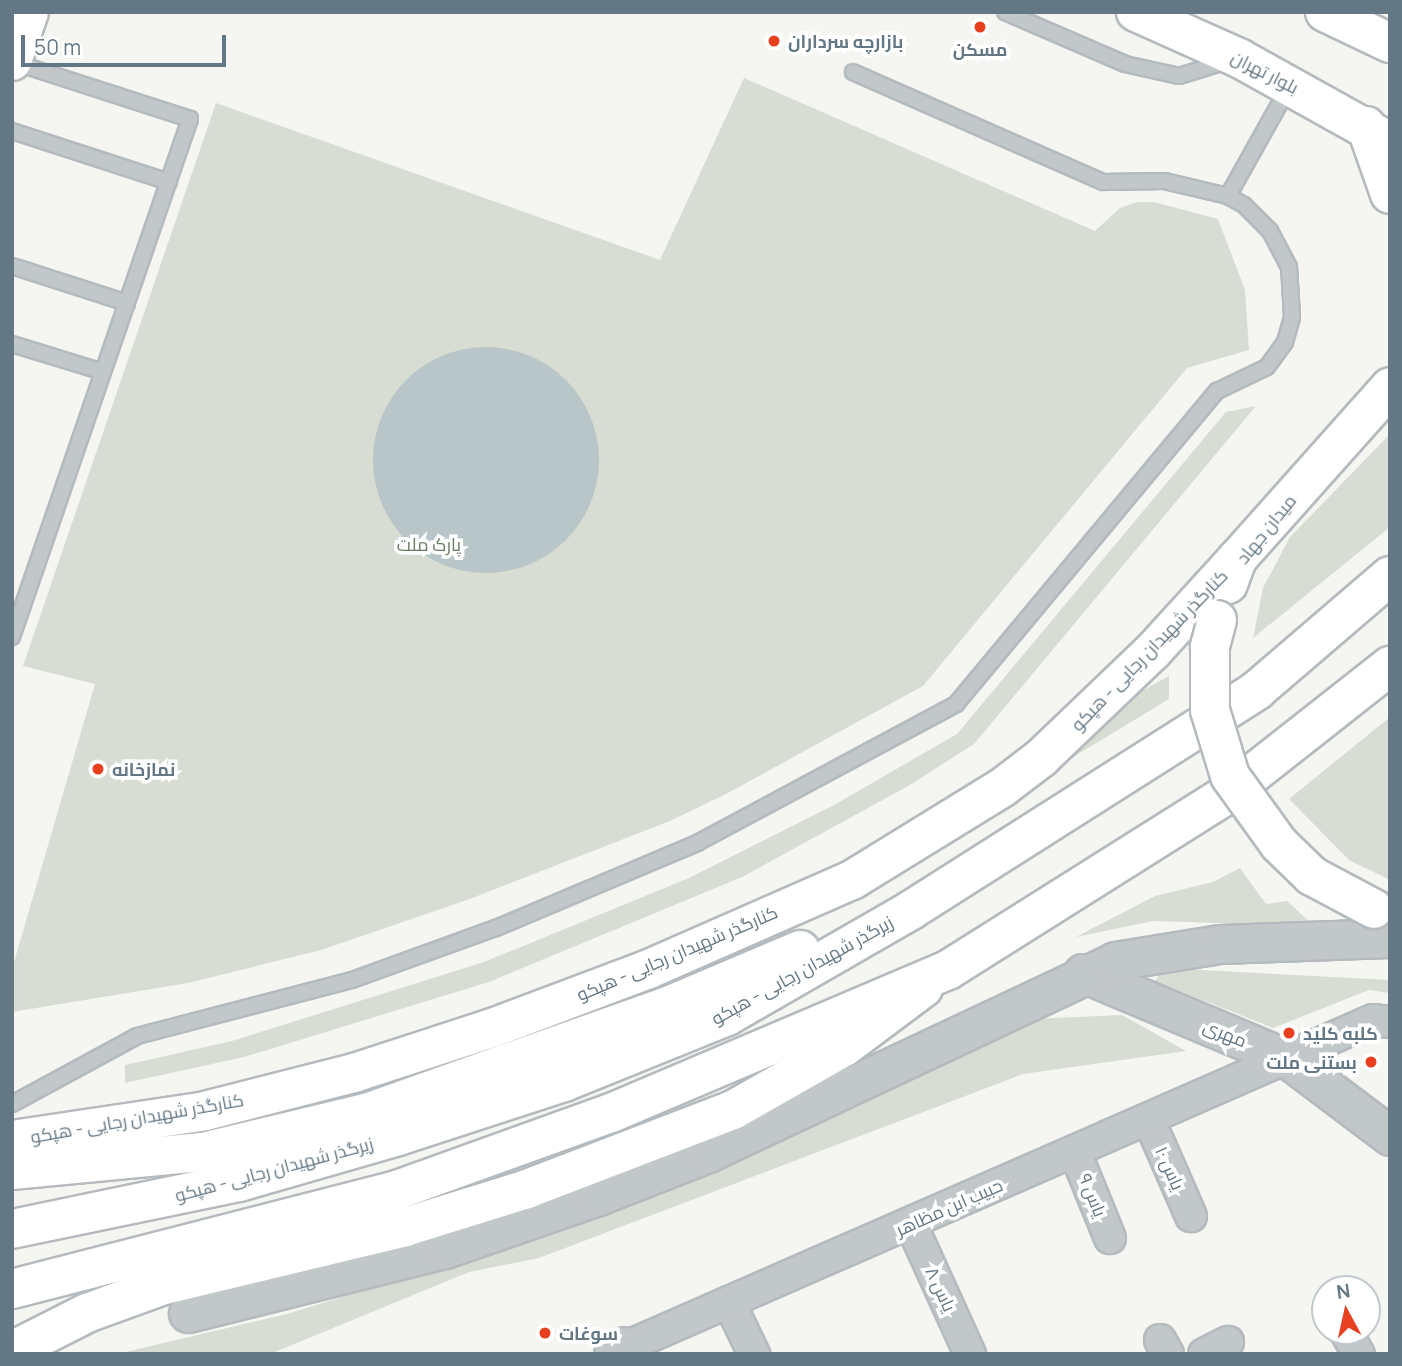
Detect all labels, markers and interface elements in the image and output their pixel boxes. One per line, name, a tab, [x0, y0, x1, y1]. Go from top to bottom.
marker: مسکن	[972, 19, 988, 35]
scale bar	[24, 21, 229, 65]
place label: بازارچه سرداران	[788, 30, 903, 52]
text: 50 m	[34, 33, 81, 61]
marker: بازارچه سرداران	[766, 33, 782, 49]
place label: مسکن	[953, 38, 1007, 60]
street label: بلوار تهران	[1228, 46, 1302, 98]
street label: میدان جهاد	[1232, 490, 1300, 568]
park label: پارک ملت	[397, 533, 461, 555]
street label: کنارگذر شهیدان رجایی - هپکو	[1066, 565, 1232, 735]
place label: نمازخانه	[112, 758, 175, 780]
marker: نمازخانه	[90, 761, 106, 777]
street label: کنارگذر شهیدان رجایی - هپکو	[573, 901, 781, 1005]
street label: زیرگذر شهیدان رجایی - هپکو	[707, 911, 897, 1029]
street label: مهری	[1200, 1015, 1250, 1051]
place label: کلبه کلید	[1303, 1022, 1378, 1044]
marker: کلبه کلید	[1281, 1025, 1297, 1041]
place label: بستنی ملت	[1266, 1051, 1357, 1073]
marker: بستنی ملت	[1363, 1054, 1379, 1070]
street label: کنارگذر شهیدان رجایی - هپکو	[29, 1089, 245, 1147]
street label: زیرگذر شهیدان رجایی - هپکو	[172, 1132, 376, 1206]
street label: یاس ۱۰	[1151, 1143, 1189, 1193]
street label: یاس ۹	[1075, 1170, 1111, 1220]
street label: حبیب ابن مظاهر	[892, 1174, 1006, 1240]
street label: یاس ۸	[921, 1263, 961, 1315]
north arrow	[1311, 1275, 1381, 1345]
text: N	[1335, 1277, 1352, 1305]
place label: سوغات	[559, 1322, 618, 1344]
marker: سوغات	[537, 1325, 553, 1341]

